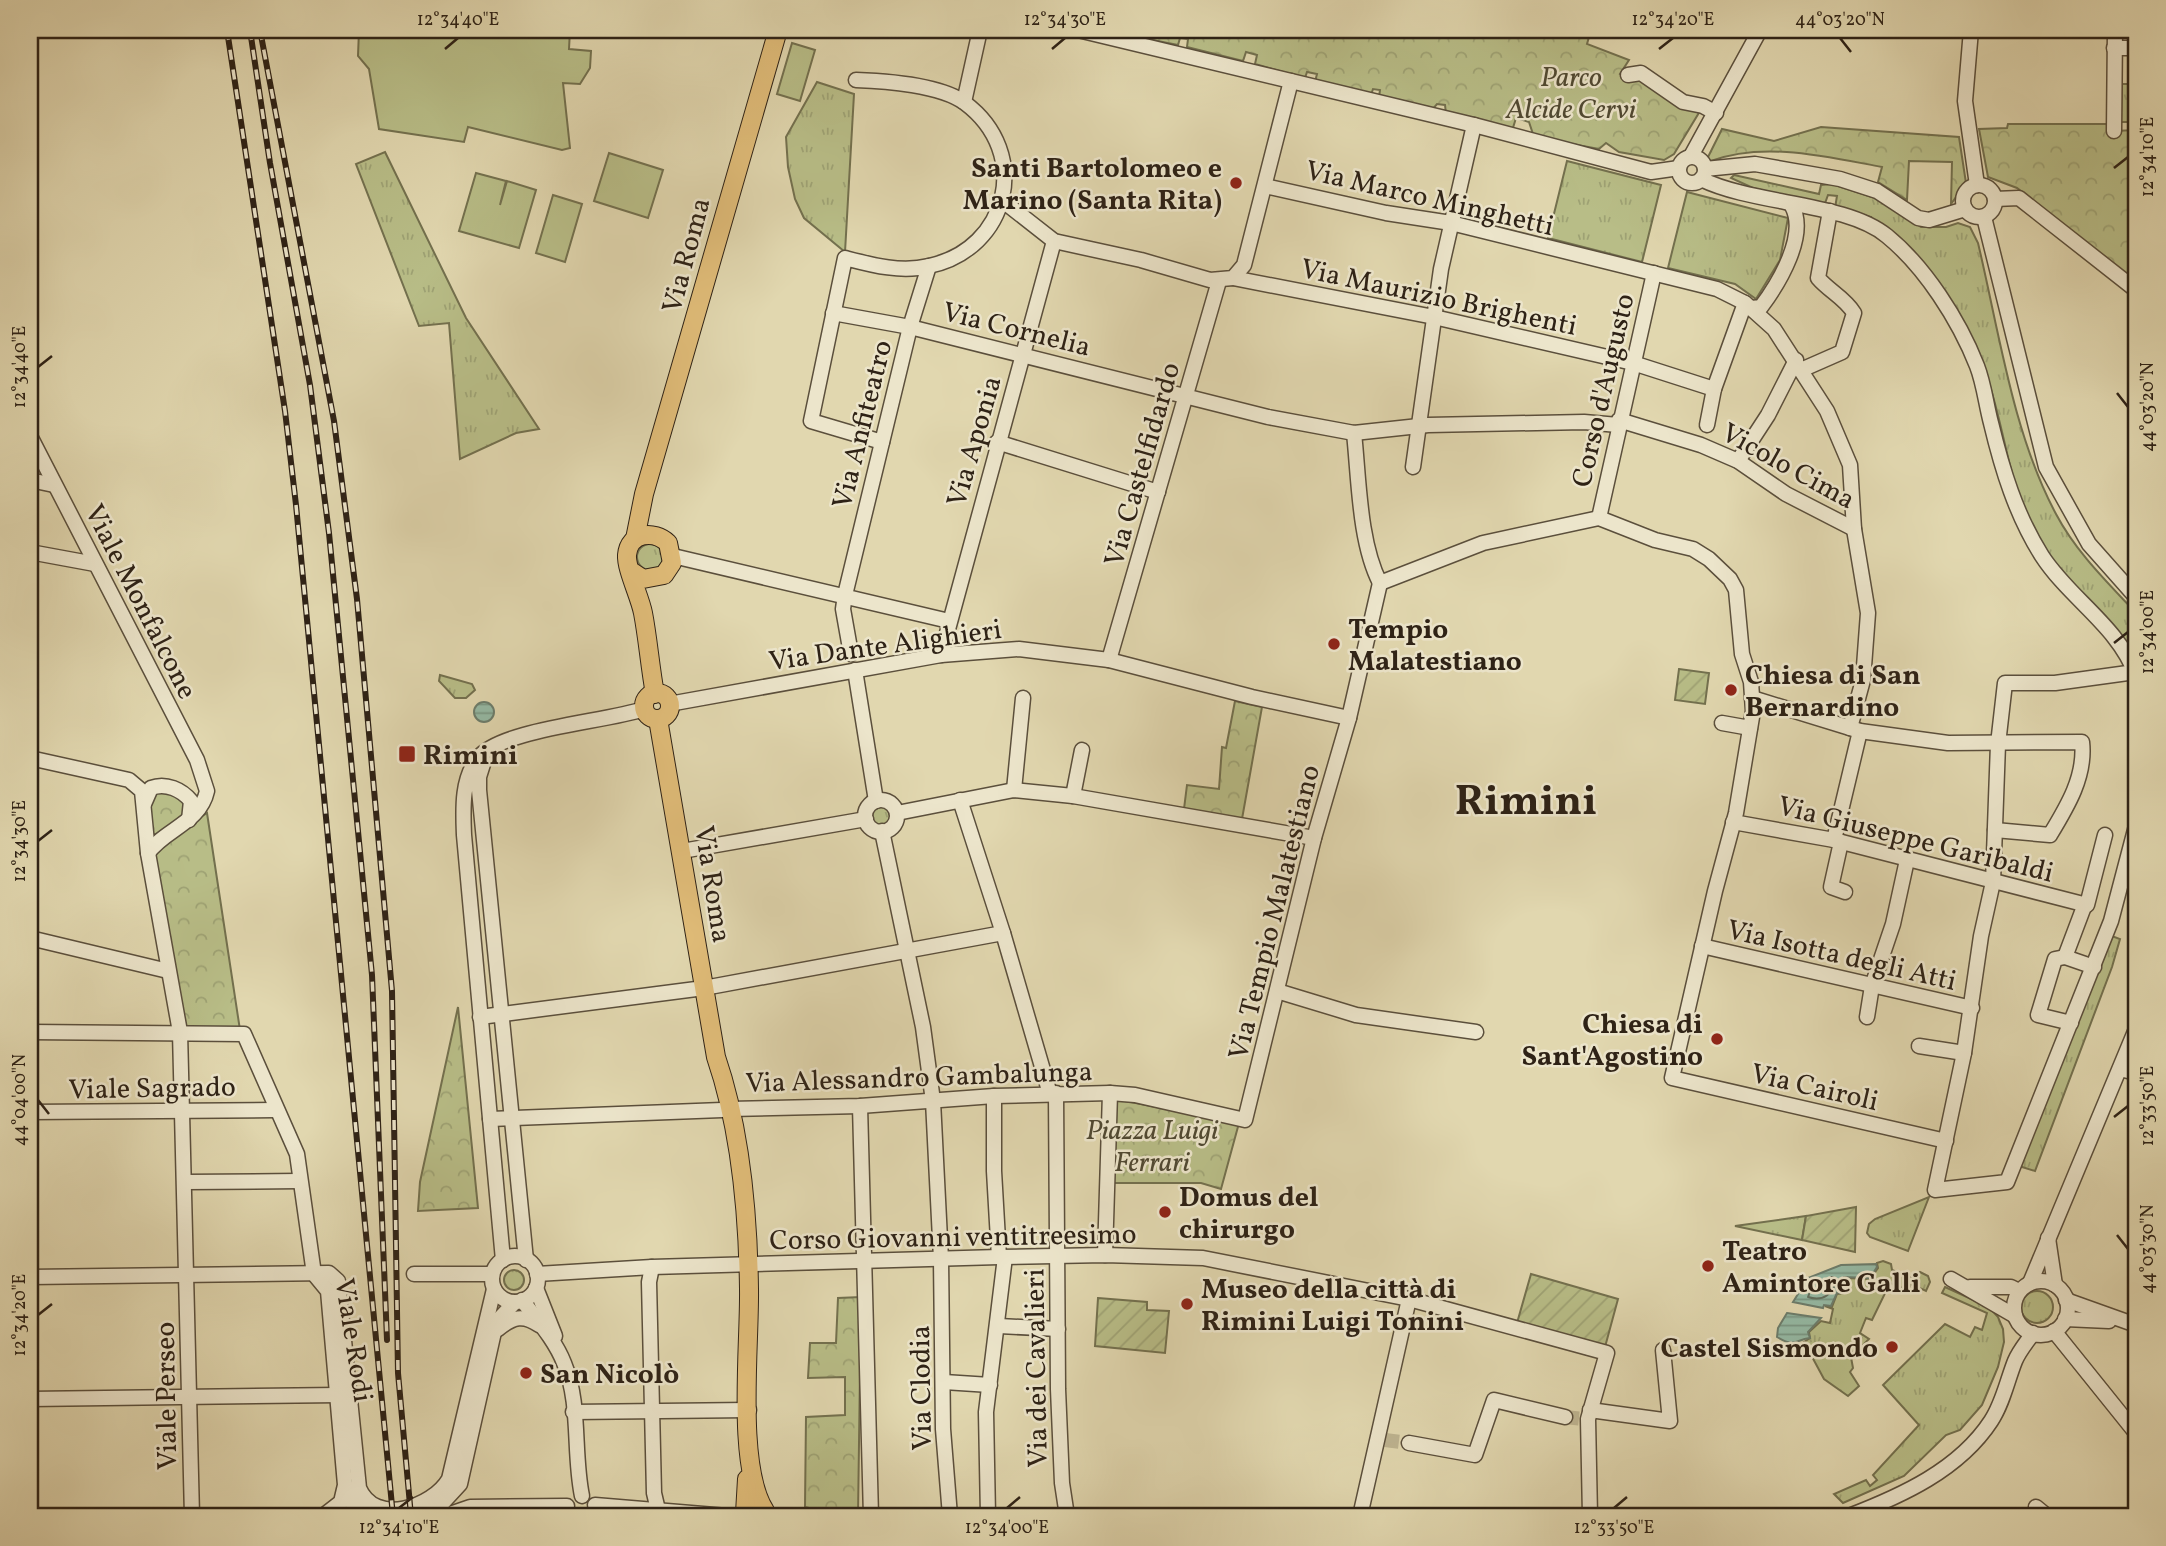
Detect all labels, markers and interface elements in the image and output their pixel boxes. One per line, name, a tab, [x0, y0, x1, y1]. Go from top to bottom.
text: 12°34'40"E	[417, 8, 499, 33]
text: 12°34'30"E	[1024, 8, 1106, 33]
text: 12°34'20"E	[1632, 8, 1715, 33]
text: 44°03'20"N	[1795, 8, 1885, 33]
park label: Parco Alcide Cervi	[1505, 59, 1637, 130]
text: 12°34'10"E	[2136, 117, 2161, 197]
place label: Santi Bartolomeo e Marino (Santa Rita)	[963, 150, 1222, 221]
street label: Via Marco Minghetti	[1301, 152, 1557, 247]
marker: Santi Bartolomeo e Marino (Santa Rita)	[1228, 175, 1244, 191]
street label: Via Roma	[653, 194, 722, 318]
street label: Via Maurizio Brighenti	[1297, 250, 1580, 347]
street label: Corso d'Augusto	[1563, 290, 1646, 491]
street label: Via Cornelia	[938, 293, 1095, 368]
text: 12°34'40"E	[8, 326, 33, 408]
street label: Via Anfiteatro	[824, 336, 903, 513]
street label: Via Castelfidardo	[1096, 358, 1191, 571]
text: 44°03'20"N	[2136, 362, 2161, 452]
street label: Via Aponia	[938, 372, 1013, 512]
street label: Vicolo Cima	[1714, 414, 1862, 520]
street label: Viale Monfalcone	[74, 498, 206, 706]
text: 12°34'00"E	[2136, 590, 2161, 674]
street label: Via Dante Alighieri	[766, 611, 1004, 682]
place label: Tempio Malatestiano	[1348, 611, 1522, 682]
marker: Tempio Malatestiano	[1326, 636, 1342, 652]
place label: Chiesa di San Bernardino	[1745, 657, 1921, 728]
marker: Chiesa di San Bernardino	[1723, 682, 1739, 698]
place label: Rimini	[423, 737, 518, 776]
marker: Rimini	[397, 744, 417, 764]
street label: Via Tempio Malatestiano	[1220, 761, 1331, 1064]
district label: Rimini	[1455, 774, 1597, 833]
street label: Via Giuseppe Garibaldi	[1773, 787, 2057, 894]
text: 12°34'30"E	[8, 800, 33, 882]
street label: Via Roma	[683, 823, 740, 946]
street label: Via Isotta degli Atti	[1723, 911, 1960, 1002]
place label: Chiesa di Sant'Agostino	[1521, 1006, 1703, 1077]
marker: Chiesa di Sant'Agostino	[1709, 1031, 1725, 1047]
street label: Via Alessandro Gambalunga	[745, 1053, 1093, 1104]
text: 44°04'00"N	[8, 1054, 33, 1146]
street label: Via Cairoli	[1747, 1055, 1882, 1122]
text: 12°33'50"E	[2136, 1065, 2161, 1146]
street label: Viale Sagrado	[68, 1069, 236, 1110]
park label: Piazza Luigi Ferrari	[1086, 1112, 1219, 1183]
place label: Domus del chirurgo	[1179, 1179, 1319, 1250]
marker: Domus del chirurgo	[1157, 1204, 1173, 1220]
text: 44°03'30"N	[2136, 1204, 2161, 1294]
street label: Corso Giovanni ventitreesimo	[769, 1216, 1137, 1261]
place label: Teatro Amintore Galli	[1722, 1233, 1921, 1304]
marker: Teatro Amintore Galli	[1700, 1258, 1716, 1274]
street label: Via dei Cavalieri	[1016, 1268, 1059, 1468]
place label: Museo della città di Rimini Luigi Tonini	[1201, 1271, 1464, 1342]
text: 12°34'20"E	[8, 1273, 33, 1356]
street label: Viale Rodi	[323, 1276, 382, 1405]
marker: Museo della città di Rimini Luigi Tonini	[1179, 1296, 1195, 1312]
street label: Viale Perseo	[147, 1321, 188, 1470]
street label: Via Clodia	[902, 1325, 943, 1451]
place label: Castel Sismondo	[1661, 1330, 1878, 1369]
marker: Castel Sismondo	[1884, 1339, 1900, 1355]
place label: San Nicolò	[540, 1356, 679, 1395]
marker: San Nicolò	[518, 1365, 534, 1381]
text: 12°34'10"E	[359, 1516, 439, 1541]
text: 12°34'00"E	[965, 1516, 1049, 1541]
text: 12°33'50"E	[1574, 1516, 1655, 1541]

